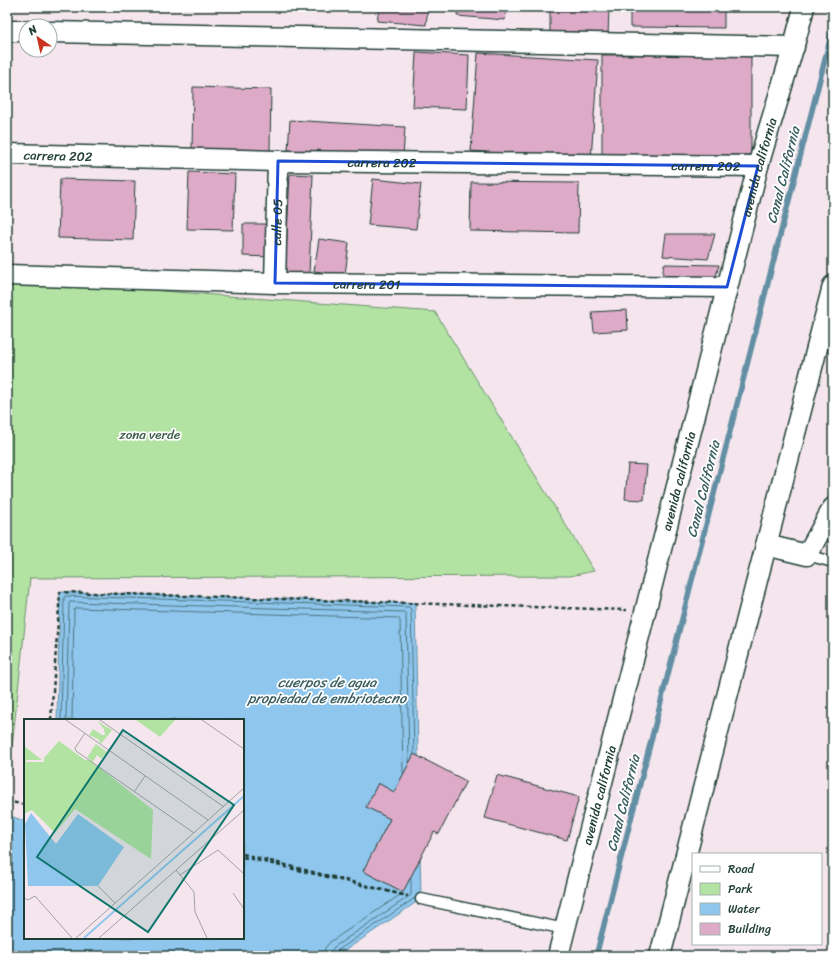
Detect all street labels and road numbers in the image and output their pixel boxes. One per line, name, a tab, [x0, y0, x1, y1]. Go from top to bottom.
street label: avenida california	[735, 114, 784, 219]
street label: carrera 202	[23, 143, 93, 168]
street label: carrera 202	[347, 151, 417, 174]
street label: carrera 202	[671, 154, 741, 178]
street label: calle 05	[265, 198, 289, 246]
street label: carrera 201	[333, 273, 401, 296]
street label: avenida california	[655, 429, 702, 533]
street label: avenida california	[576, 743, 623, 847]

